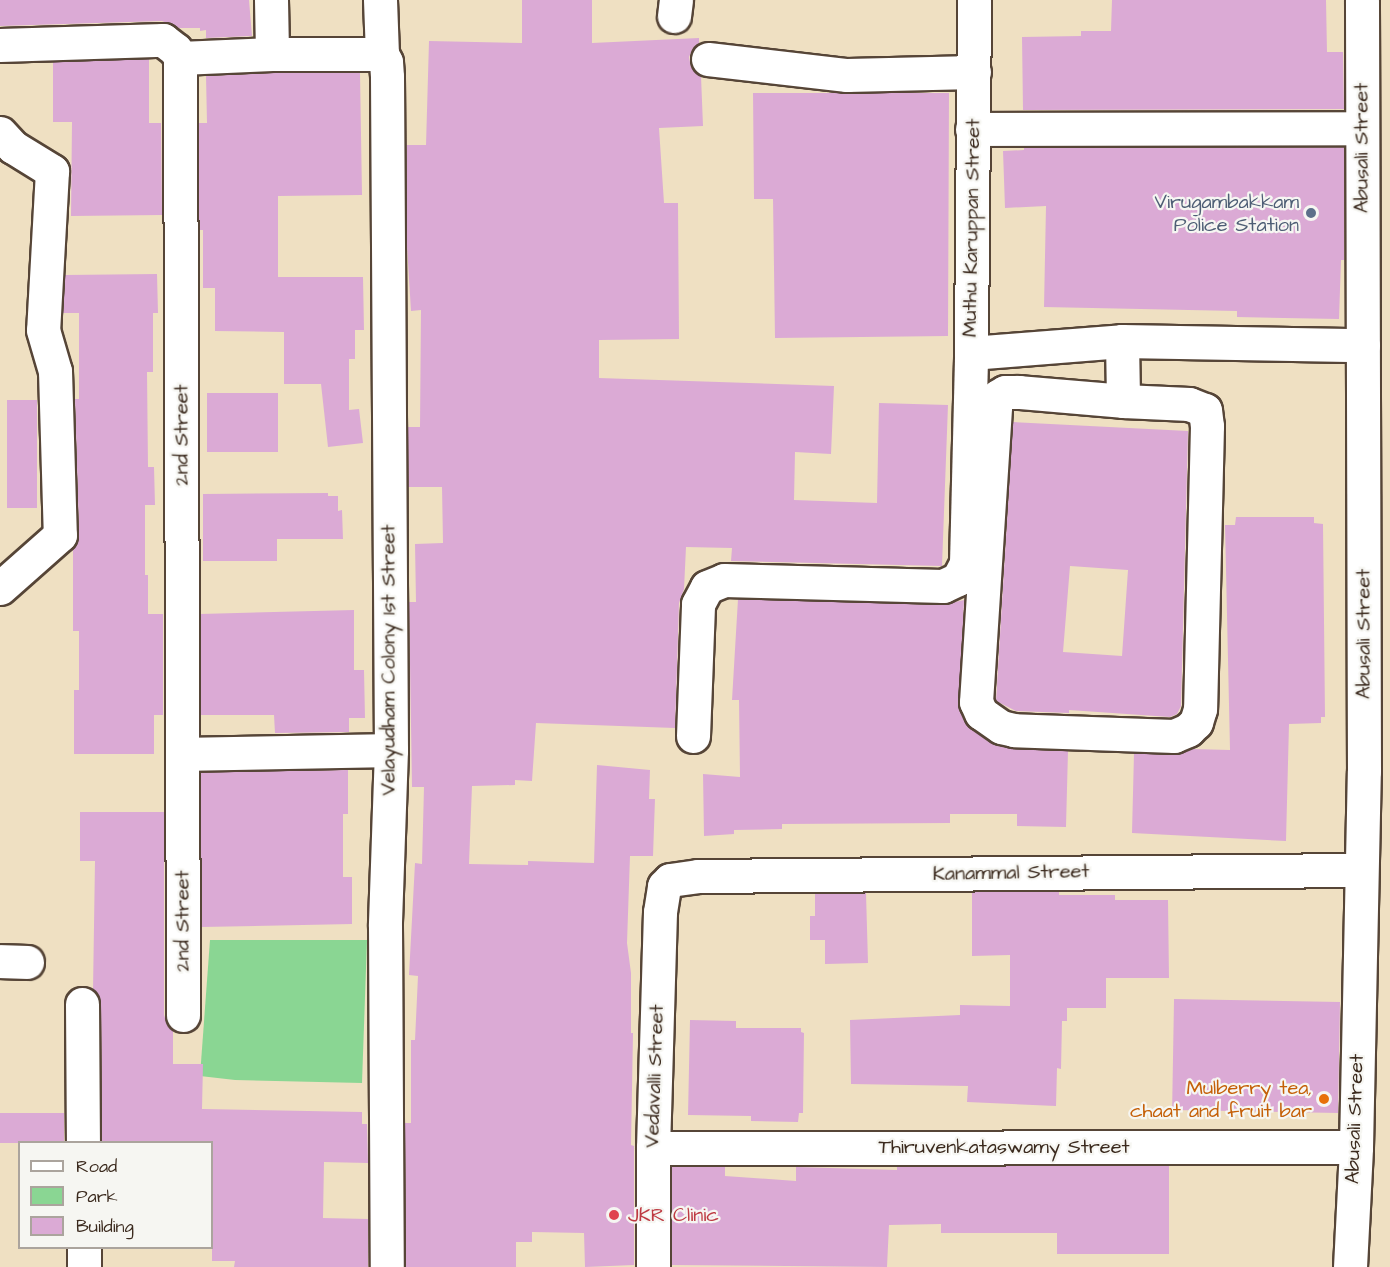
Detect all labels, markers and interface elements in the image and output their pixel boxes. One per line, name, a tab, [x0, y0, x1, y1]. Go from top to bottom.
street label: Abusali Street	[1350, 83, 1374, 213]
street label: Muthu Karuppan Street	[958, 119, 986, 337]
place label: Virugambakkam Police Station	[1154, 190, 1299, 237]
marker: Virugambakkam Police Station	[1304, 206, 1318, 220]
street label: 2nd Street	[170, 384, 194, 486]
street label: Velayudham Colony 1st Street	[377, 525, 401, 795]
street label: Abusali Street	[1352, 569, 1376, 699]
street label: Kanammal Street	[932, 860, 1090, 886]
street label: 2nd Street	[171, 870, 195, 972]
street label: Vedavalli Street	[641, 1004, 669, 1148]
street label: Abusali Street	[1341, 1053, 1369, 1185]
place label: Mulberry tea, chaat and fruit bar	[1130, 1076, 1312, 1123]
marker: Mulberry tea, chaat and fruit bar	[1317, 1092, 1331, 1106]
street label: Thiruvenkataswamy Street	[878, 1135, 1130, 1159]
legend	[18, 1141, 213, 1249]
text: Road	[76, 1154, 117, 1179]
text: Park	[76, 1184, 118, 1209]
place label: JKR Clinic	[628, 1203, 719, 1227]
marker: JKR Clinic	[605, 1206, 623, 1224]
text: Building	[76, 1214, 134, 1239]

